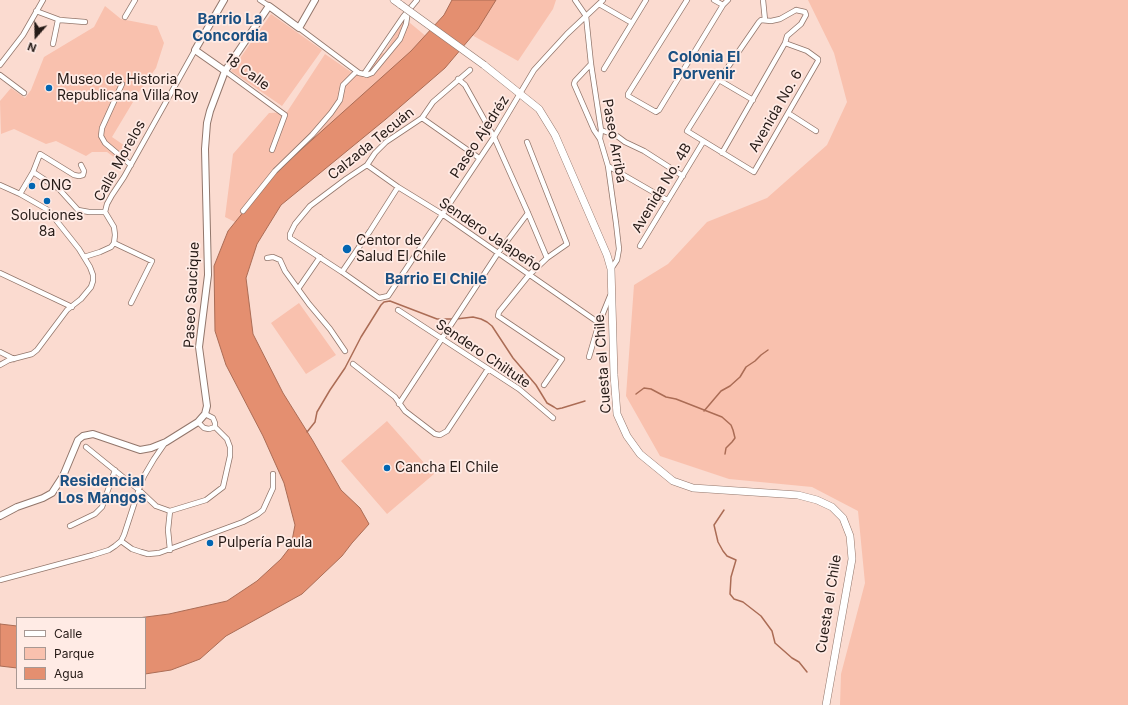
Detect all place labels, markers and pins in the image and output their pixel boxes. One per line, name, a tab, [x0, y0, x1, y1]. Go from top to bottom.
place label: Museo de Historia Republicana Villa Roy	[57, 72, 199, 104]
marker: Museo de Historia Republicana Villa Roy	[44, 83, 54, 93]
place label: ONG	[40, 178, 72, 194]
marker: ONG	[27, 181, 37, 191]
marker: Soluciones 8a	[42, 196, 52, 206]
place label: Soluciones 8a	[11, 208, 83, 240]
place label: Centor de Salud El Chile	[356, 233, 446, 266]
marker: Centor de Salud El Chile	[341, 243, 353, 255]
place label: Cancha El Chile	[395, 460, 499, 476]
marker: Cancha El Chile	[382, 463, 392, 473]
place label: Pulpería Paula	[218, 535, 312, 551]
marker: Pulpería Paula	[205, 538, 215, 548]

